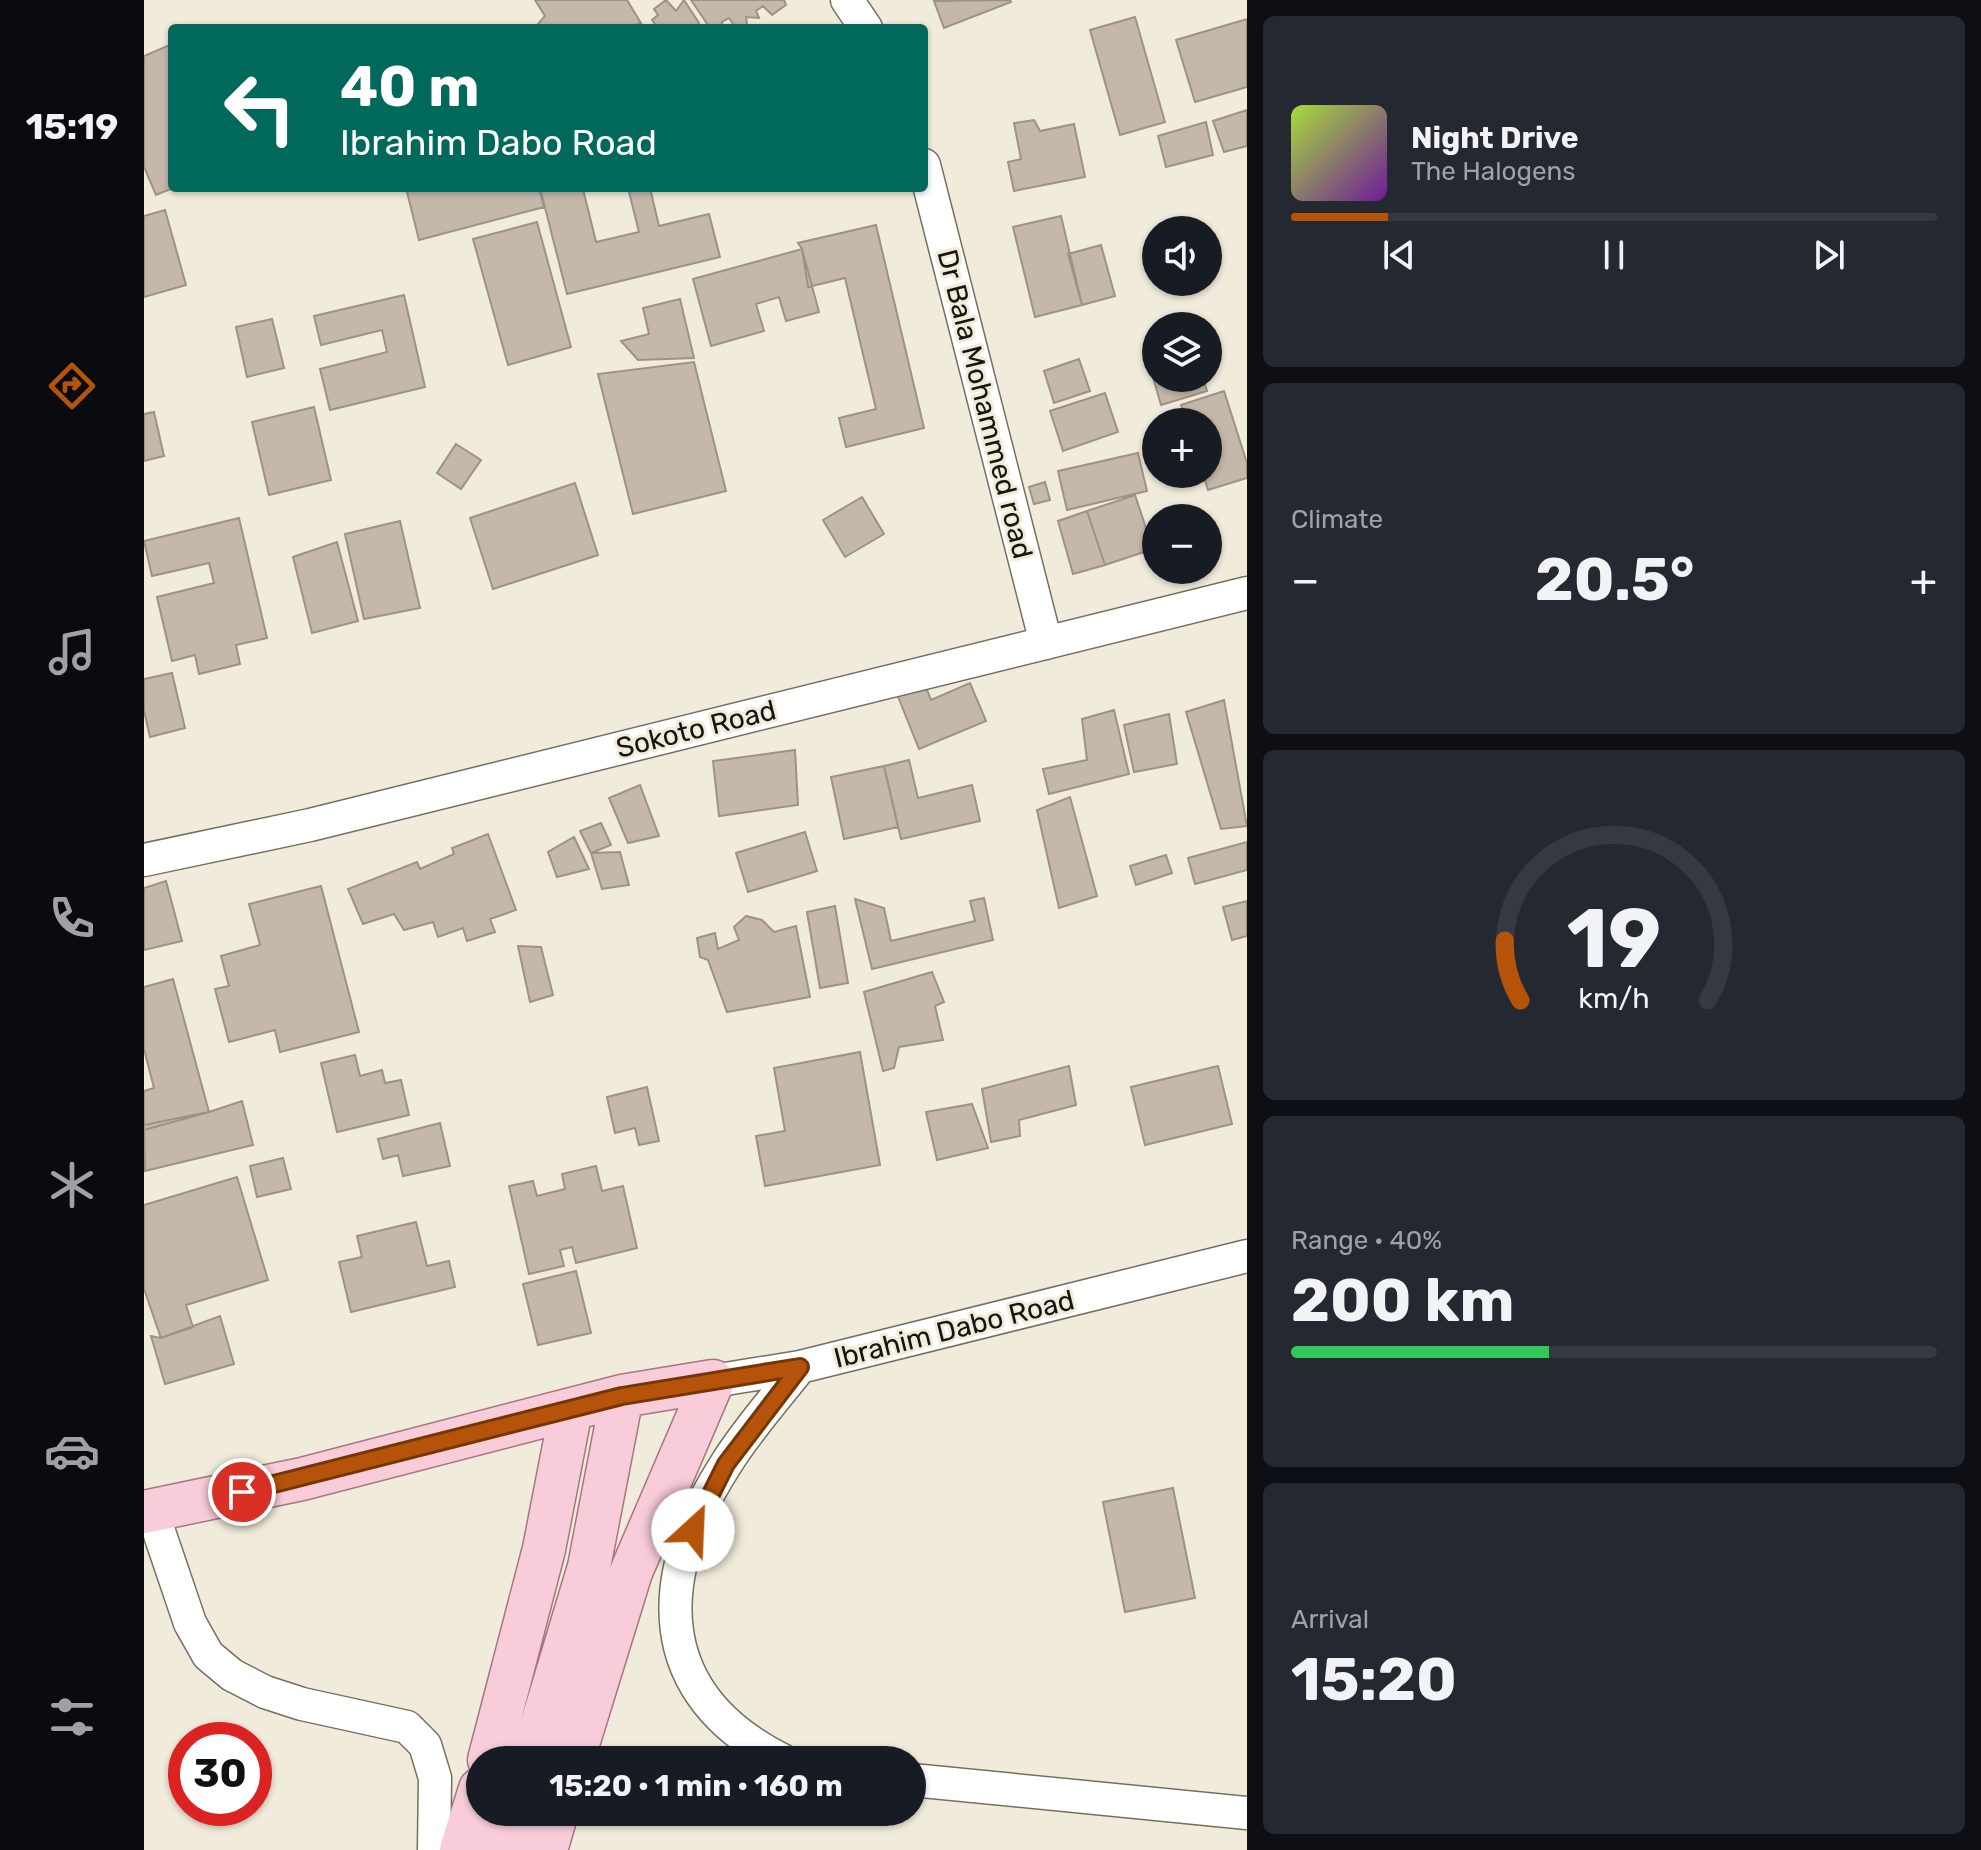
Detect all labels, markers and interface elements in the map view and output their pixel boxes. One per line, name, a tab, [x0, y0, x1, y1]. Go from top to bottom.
text: 40 m	[340, 54, 480, 120]
icon: left	[208, 56, 312, 160]
text: 15:19	[26, 105, 118, 148]
text: Night Drive	[1411, 120, 1579, 156]
text: Ibrahim Dabo Road	[340, 121, 657, 164]
text: The Halogens	[1411, 156, 1576, 187]
map controls	[1142, 216, 1222, 584]
button: sound	[1142, 216, 1222, 296]
icon: previous	[1377, 233, 1421, 277]
icon: pause	[1592, 233, 1636, 277]
icon: next	[1807, 233, 1851, 277]
street label: Dr Bala Mohammed road	[931, 246, 1039, 562]
button: layers	[1142, 312, 1222, 392]
icon: directions	[44, 358, 100, 414]
button: +	[1142, 408, 1222, 488]
button: −	[1142, 504, 1222, 584]
text: Climate	[1291, 504, 1383, 535]
text: 20.5°	[1535, 544, 1695, 615]
text: −	[1291, 554, 1320, 606]
text: +	[1910, 554, 1937, 606]
icon: music	[44, 624, 100, 680]
street label: Sokoto Road	[613, 693, 779, 765]
text: 19	[1567, 889, 1661, 988]
icon: phone	[44, 890, 100, 946]
text: km/h	[1578, 981, 1650, 1015]
icon: climate	[44, 1157, 100, 1213]
text: Range · 40%	[1291, 1225, 1442, 1256]
text: 200 km	[1291, 1265, 1514, 1336]
street label: Ibrahim Dabo Road	[830, 1283, 1078, 1375]
icon: car	[44, 1423, 100, 1479]
pin	[208, 1458, 276, 1526]
icon: arrive	[220, 1470, 264, 1514]
position arrow	[651, 1488, 735, 1572]
text: Arrival	[1291, 1604, 1369, 1635]
text: 15:20	[1291, 1644, 1457, 1715]
icon: filters	[44, 1689, 100, 1745]
speed limit sign: 30	[168, 1722, 272, 1826]
text: 15:20 · 1 min · 160 m	[549, 1768, 843, 1804]

